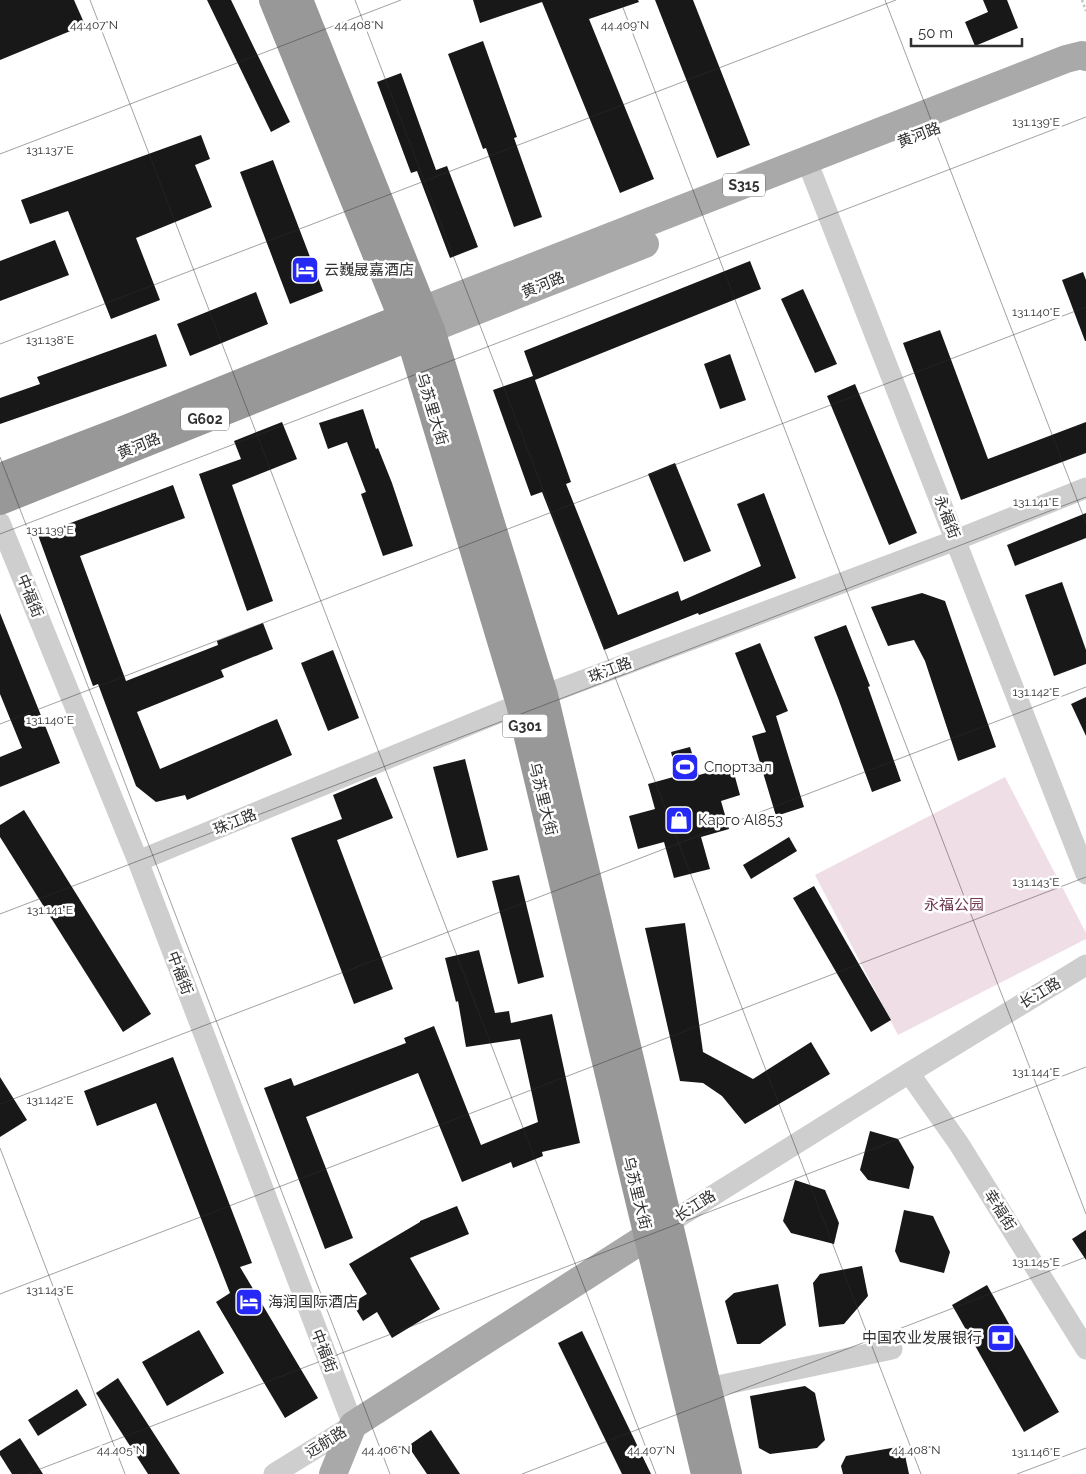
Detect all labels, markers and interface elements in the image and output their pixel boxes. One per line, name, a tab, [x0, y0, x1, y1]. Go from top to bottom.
scale bar	[911, 15, 1022, 47]
text: 44.407°N	[70, 18, 118, 32]
text: 44.408°N	[335, 18, 383, 32]
text: 44.409°N	[601, 18, 649, 32]
text: 50 m	[918, 24, 953, 42]
text: 131.139°E	[1012, 115, 1060, 129]
street label: 黄河路	[895, 119, 943, 151]
text: 131.137°E	[26, 143, 74, 157]
road number: S315	[723, 174, 765, 196]
hotel icon: 云巍晟嘉酒店	[290, 255, 320, 285]
place label: 云巍晟嘉酒店	[324, 261, 414, 279]
street label: 黄河路	[519, 268, 567, 302]
text: 131.140°E	[1012, 305, 1060, 319]
text: 131.138°E	[26, 333, 74, 347]
street label: 乌苏里大街	[412, 370, 452, 448]
road number: G602	[181, 408, 229, 430]
street label: 黄河路	[115, 429, 163, 463]
street label: 永福街	[931, 493, 963, 541]
text: 131.141°E	[1013, 495, 1059, 509]
text: 131.139°E	[26, 523, 74, 537]
street label: 中福街	[13, 572, 47, 620]
street label: 珠江路	[586, 654, 634, 686]
text: 131.142°E	[1012, 685, 1060, 699]
text: 131.140°E	[26, 713, 74, 727]
road number: G301	[502, 714, 548, 738]
sports icon: Спортзал	[670, 752, 700, 782]
place label: Спортзал	[704, 758, 772, 776]
street label: 乌苏里大街	[525, 760, 561, 838]
street label: 珠江路	[211, 805, 259, 839]
shop icon: Карго Al853	[664, 805, 694, 835]
place label: Карго Al853	[698, 811, 783, 829]
text: 131.143°E	[1012, 875, 1060, 889]
park label: 永福公园	[924, 896, 984, 914]
text: 131.141°E	[27, 903, 73, 917]
street label: 中福街	[164, 949, 196, 997]
street label: 长江路	[1016, 974, 1064, 1012]
text: 131.144°E	[1012, 1065, 1060, 1079]
text: 131.142°E	[26, 1093, 74, 1107]
street label: 乌苏里大街	[619, 1154, 655, 1232]
street label: 长江路	[671, 1186, 719, 1226]
street label: 幸福街	[980, 1186, 1020, 1234]
text: 131.145°E	[1012, 1255, 1060, 1269]
text: 131.143°E	[26, 1283, 74, 1297]
hotel icon: 海润国际酒店	[234, 1287, 264, 1317]
place label: 海润国际酒店	[268, 1293, 358, 1311]
bank icon: 中国农业发展银行	[986, 1323, 1016, 1353]
street label: 中福街	[308, 1327, 340, 1375]
place label: 中国农业发展银行	[862, 1329, 982, 1347]
street label: 远航路	[302, 1422, 350, 1462]
text: 44.405°N	[97, 1443, 145, 1457]
text: 44.406°N	[362, 1443, 410, 1457]
text: 44.407°N	[627, 1443, 675, 1457]
text: 44.408°N	[892, 1443, 940, 1457]
text: 131.146°E	[1012, 1445, 1060, 1459]

